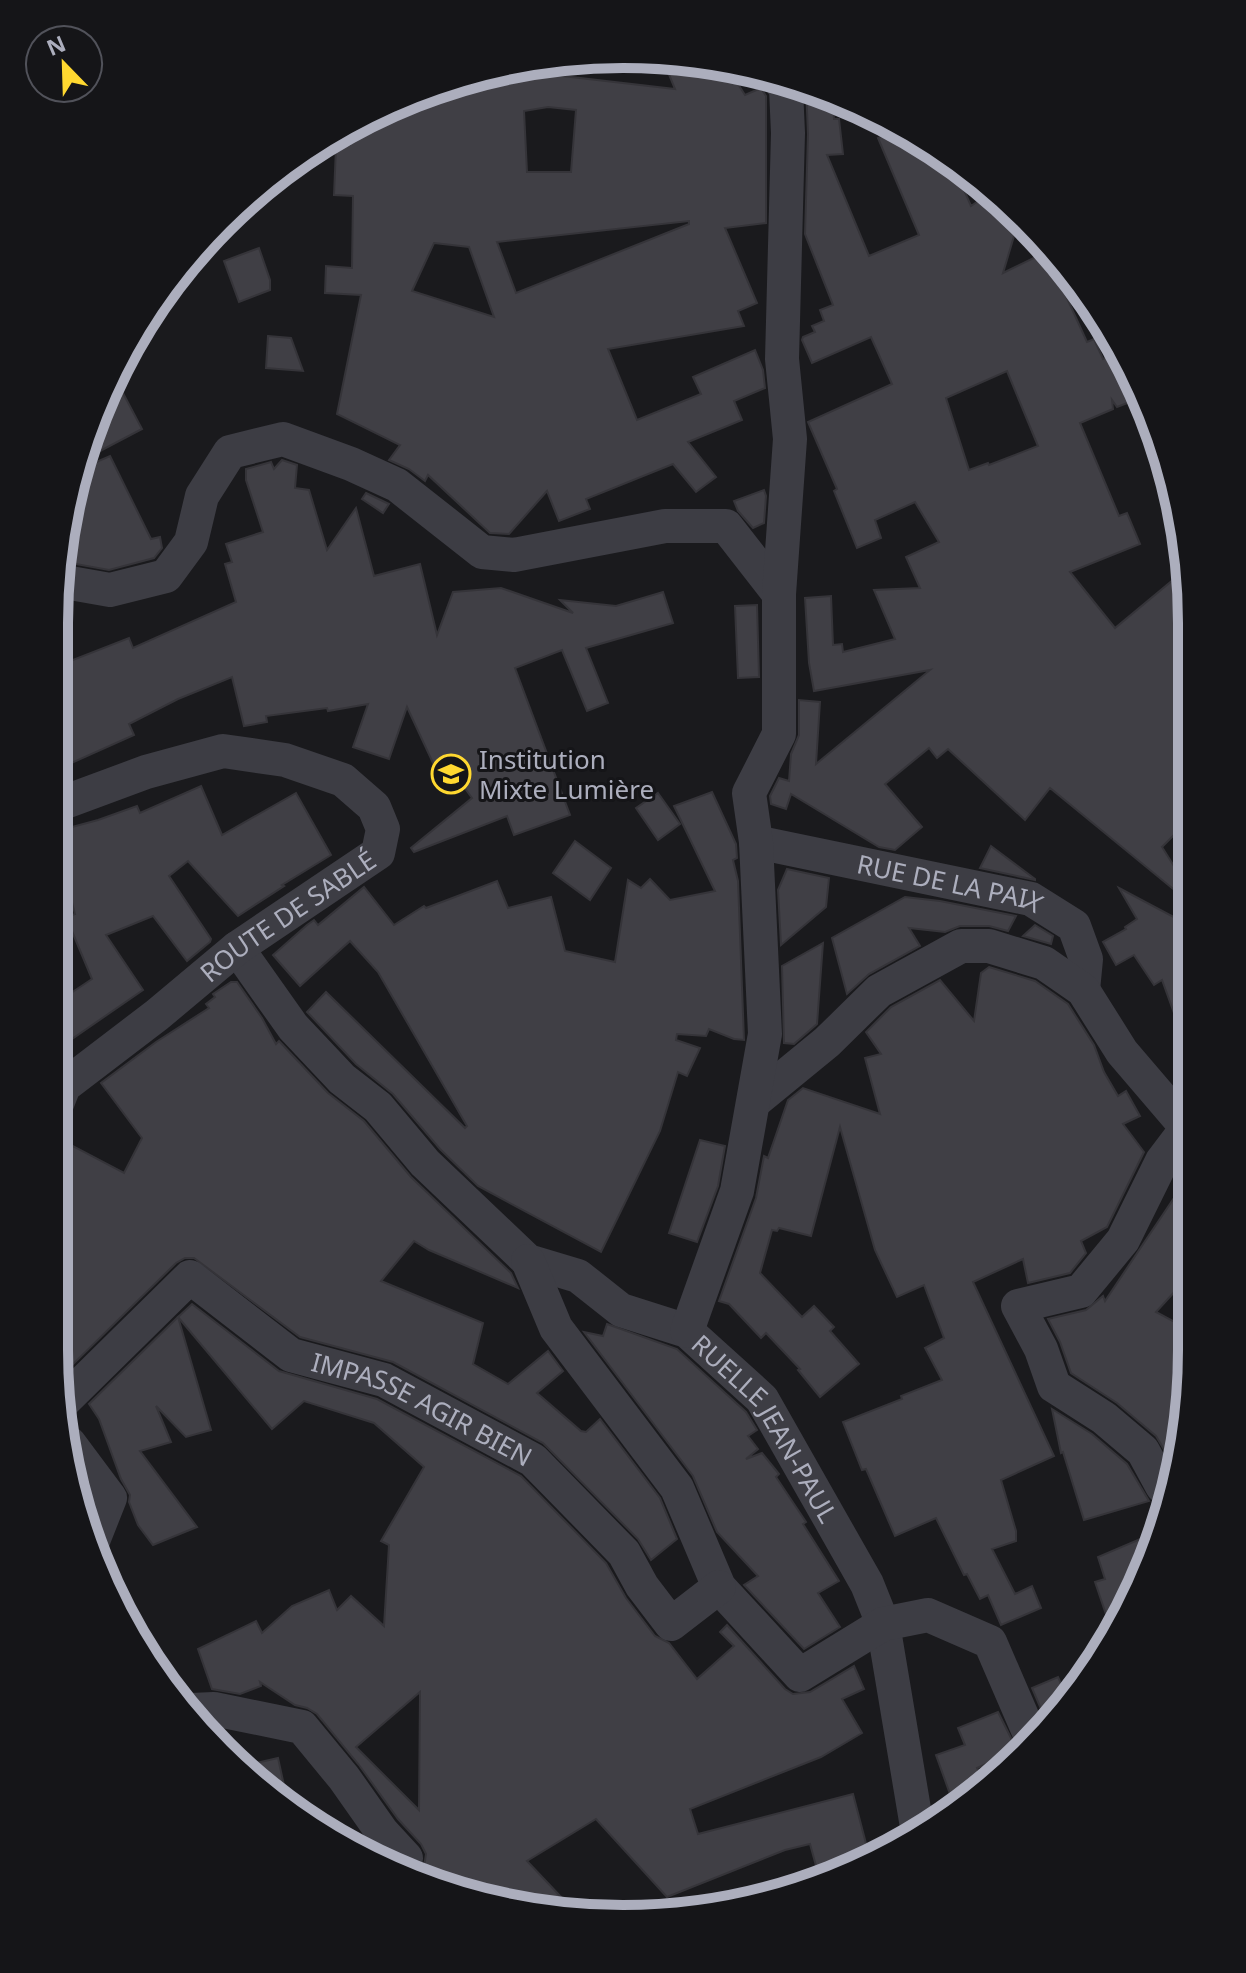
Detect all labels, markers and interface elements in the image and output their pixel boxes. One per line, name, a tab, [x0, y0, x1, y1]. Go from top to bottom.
north arrow	[24, 24, 104, 104]
text: N	[42, 27, 70, 62]
place label: Institution Mixte Lumière	[479, 741, 654, 807]
school or university icon: Institution Mixte Lumière	[430, 753, 472, 795]
street label: ROUTE DE SABLÉ	[192, 842, 383, 990]
street label: RUE DE LA PAIX	[854, 845, 1051, 921]
street label: RUELLE JEAN-PAUL	[684, 1326, 846, 1529]
street label: IMPASSE AGIR BIEN	[308, 1343, 539, 1474]

